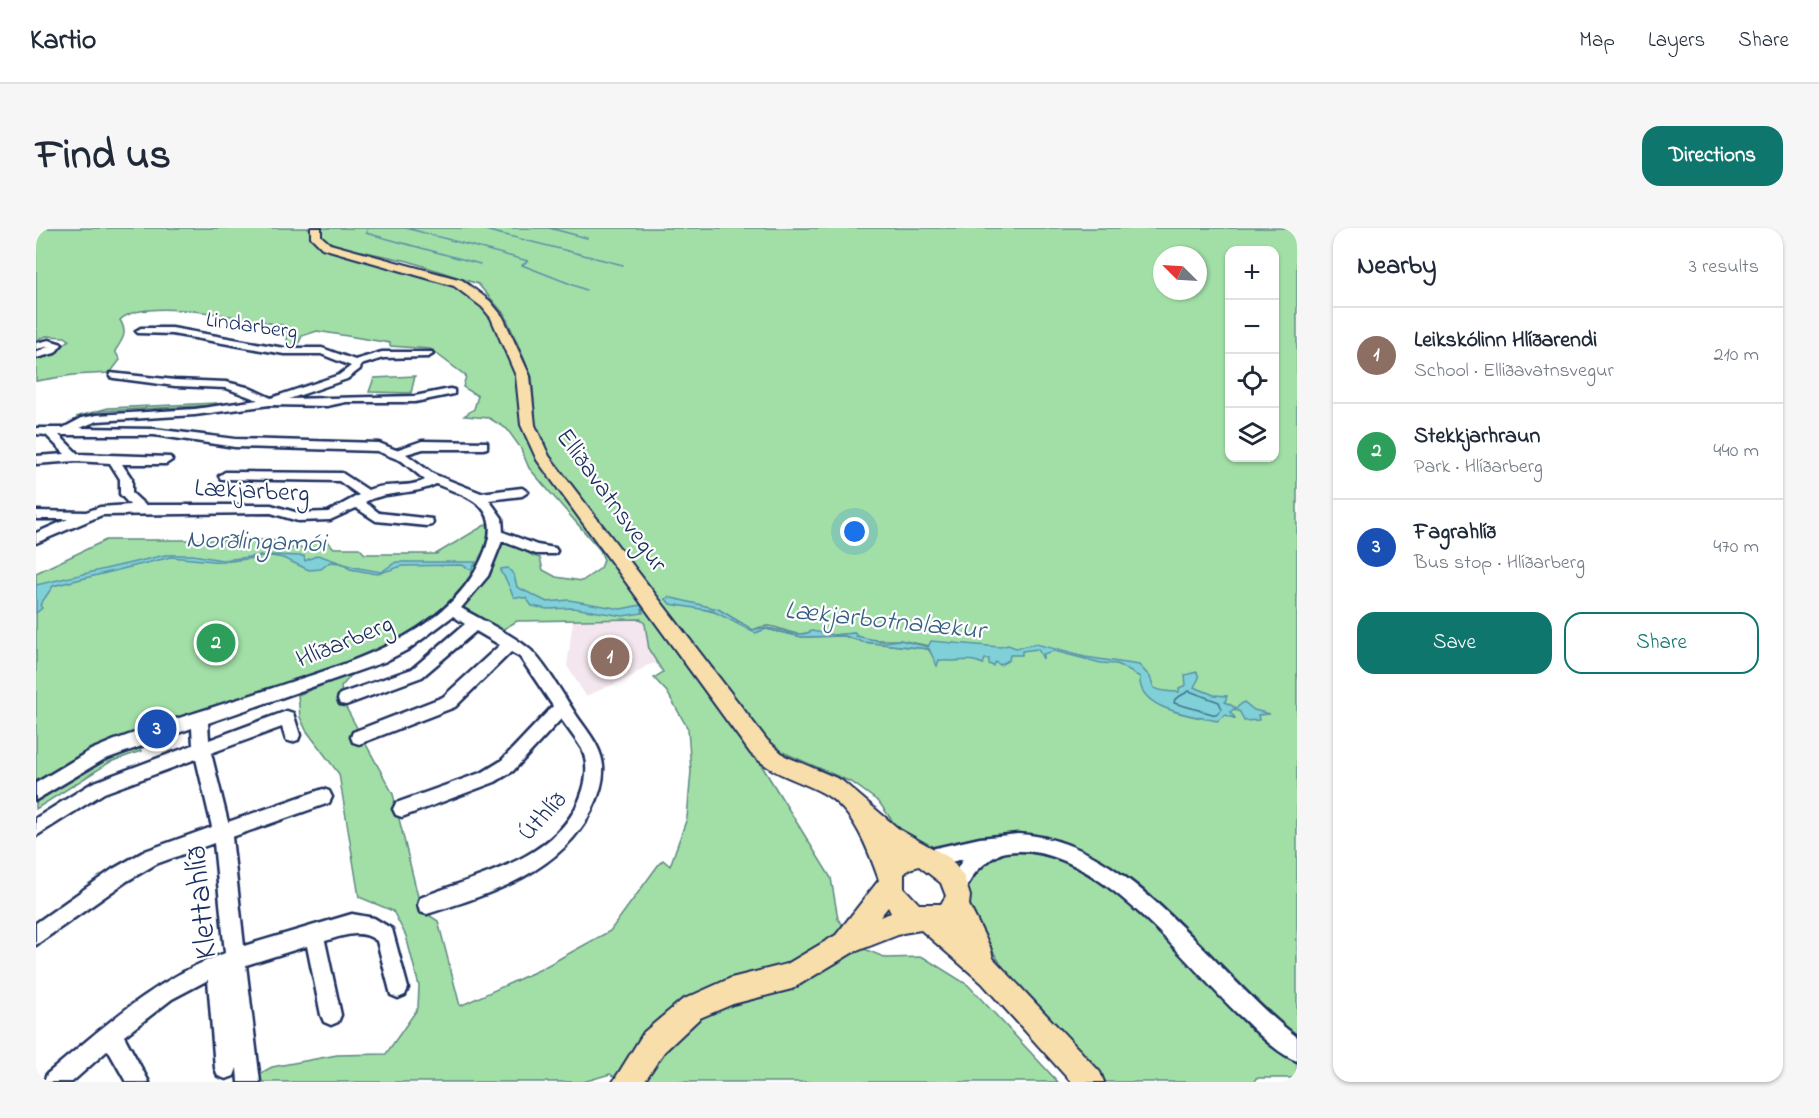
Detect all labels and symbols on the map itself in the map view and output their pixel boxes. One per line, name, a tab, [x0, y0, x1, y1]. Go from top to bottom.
north arrow	[1153, 246, 1207, 300]
street label: Lindarberg	[204, 305, 300, 350]
street label: Elliðavatnsvegur	[545, 421, 676, 581]
street label: Lækjarberg	[193, 470, 310, 514]
your location	[840, 517, 869, 546]
water label: Norðlingamói	[185, 521, 329, 566]
water label: Lækjarbotnalækur	[783, 592, 990, 652]
street label: Hlíðarberg	[291, 606, 400, 680]
pin: 2	[196, 620, 236, 666]
pin: 1	[590, 634, 630, 680]
pin: 3	[138, 706, 176, 752]
street label: Úthlíð	[510, 783, 577, 851]
street label: Klettahlíð	[173, 844, 232, 961]

